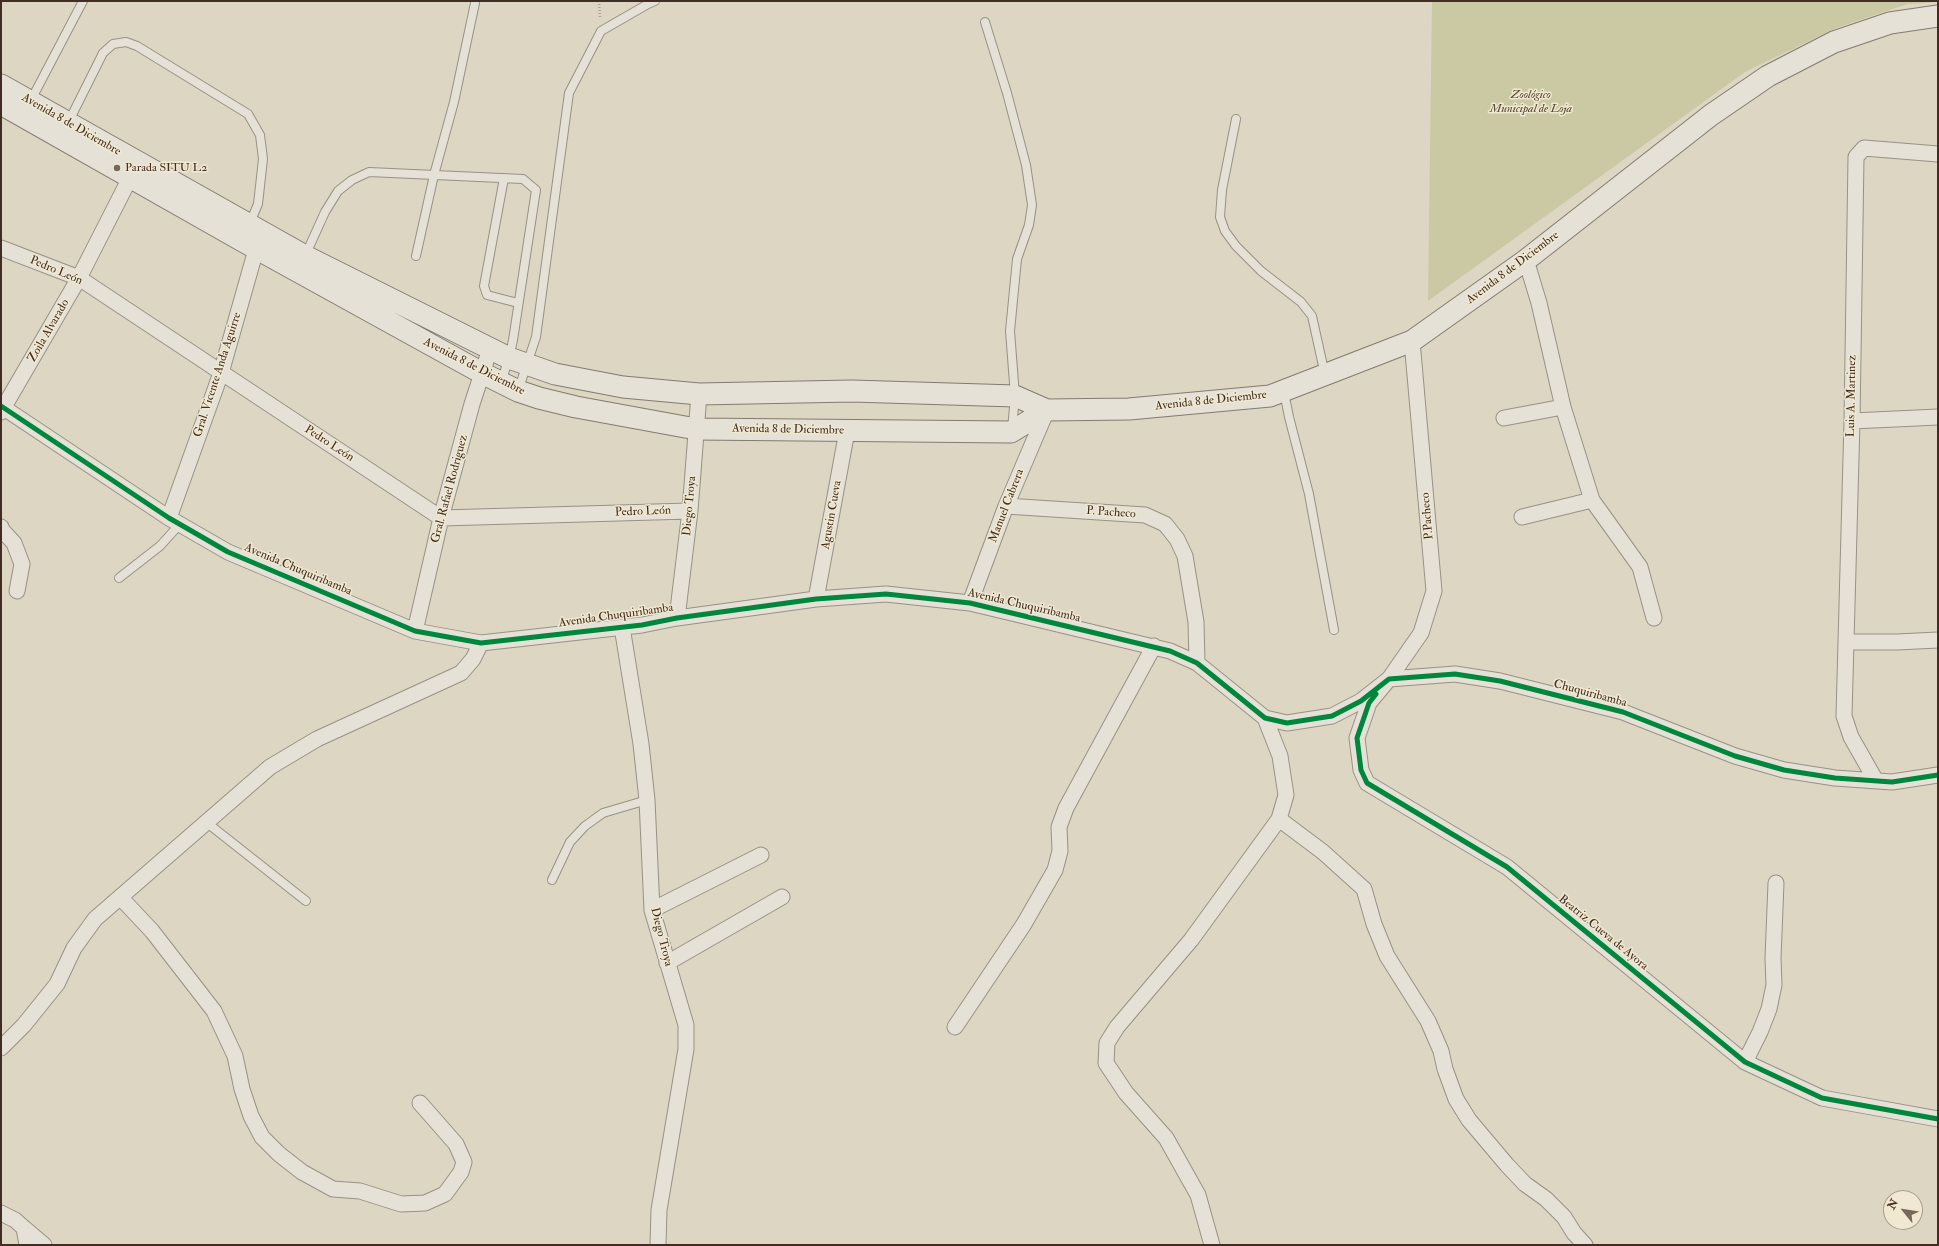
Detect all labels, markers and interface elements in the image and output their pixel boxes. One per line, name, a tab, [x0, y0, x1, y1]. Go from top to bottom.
park label: Zoológico Municipal de Loja	[1490, 88, 1572, 116]
street label: Avenida 8 de Diciembre	[19, 91, 123, 159]
place label: Parada SITU L2	[125, 161, 207, 175]
marker: Parada SITU L2	[112, 163, 122, 173]
street label: Avenida 8 de Diciembre	[1464, 228, 1562, 308]
street label: Pedro León	[27, 253, 85, 289]
street label: Zoila Alvarado	[25, 297, 73, 365]
street label: Gral. Vicente Anda Aguirre	[191, 311, 245, 439]
street label: Avenida 8 de Diciembre	[421, 335, 527, 399]
street label: Luis A. Martinez	[1844, 355, 1860, 437]
street label: Avenida 8 de Diciembre	[1154, 388, 1268, 414]
street label: Avenida 8 de Diciembre	[732, 422, 844, 438]
street label: Pedro León	[302, 423, 356, 465]
street label: Gral. Rafael Rodriguez	[429, 433, 471, 545]
street label: Manuel Cabrera	[986, 467, 1028, 545]
street label: Diego Troya	[680, 475, 700, 537]
street label: Agustin Cueva	[819, 479, 845, 551]
street label: P.Pacheco	[1419, 492, 1437, 540]
street label: Pedro León	[615, 504, 671, 520]
street label: P. Pacheco	[1086, 504, 1136, 522]
street label: Avenida Chuquiribamba	[242, 541, 354, 599]
street label: Avenida Chuquiribamba	[966, 586, 1082, 626]
street label: Avenida Chuquiribamba	[558, 601, 674, 631]
street label: Chuquiribamba	[1552, 677, 1628, 711]
street label: Beatriz Cueva de Ayora	[1555, 892, 1651, 974]
street label: Diego Troya	[647, 906, 675, 968]
north arrow	[1883, 1190, 1923, 1230]
text: N	[1885, 1197, 1901, 1212]

